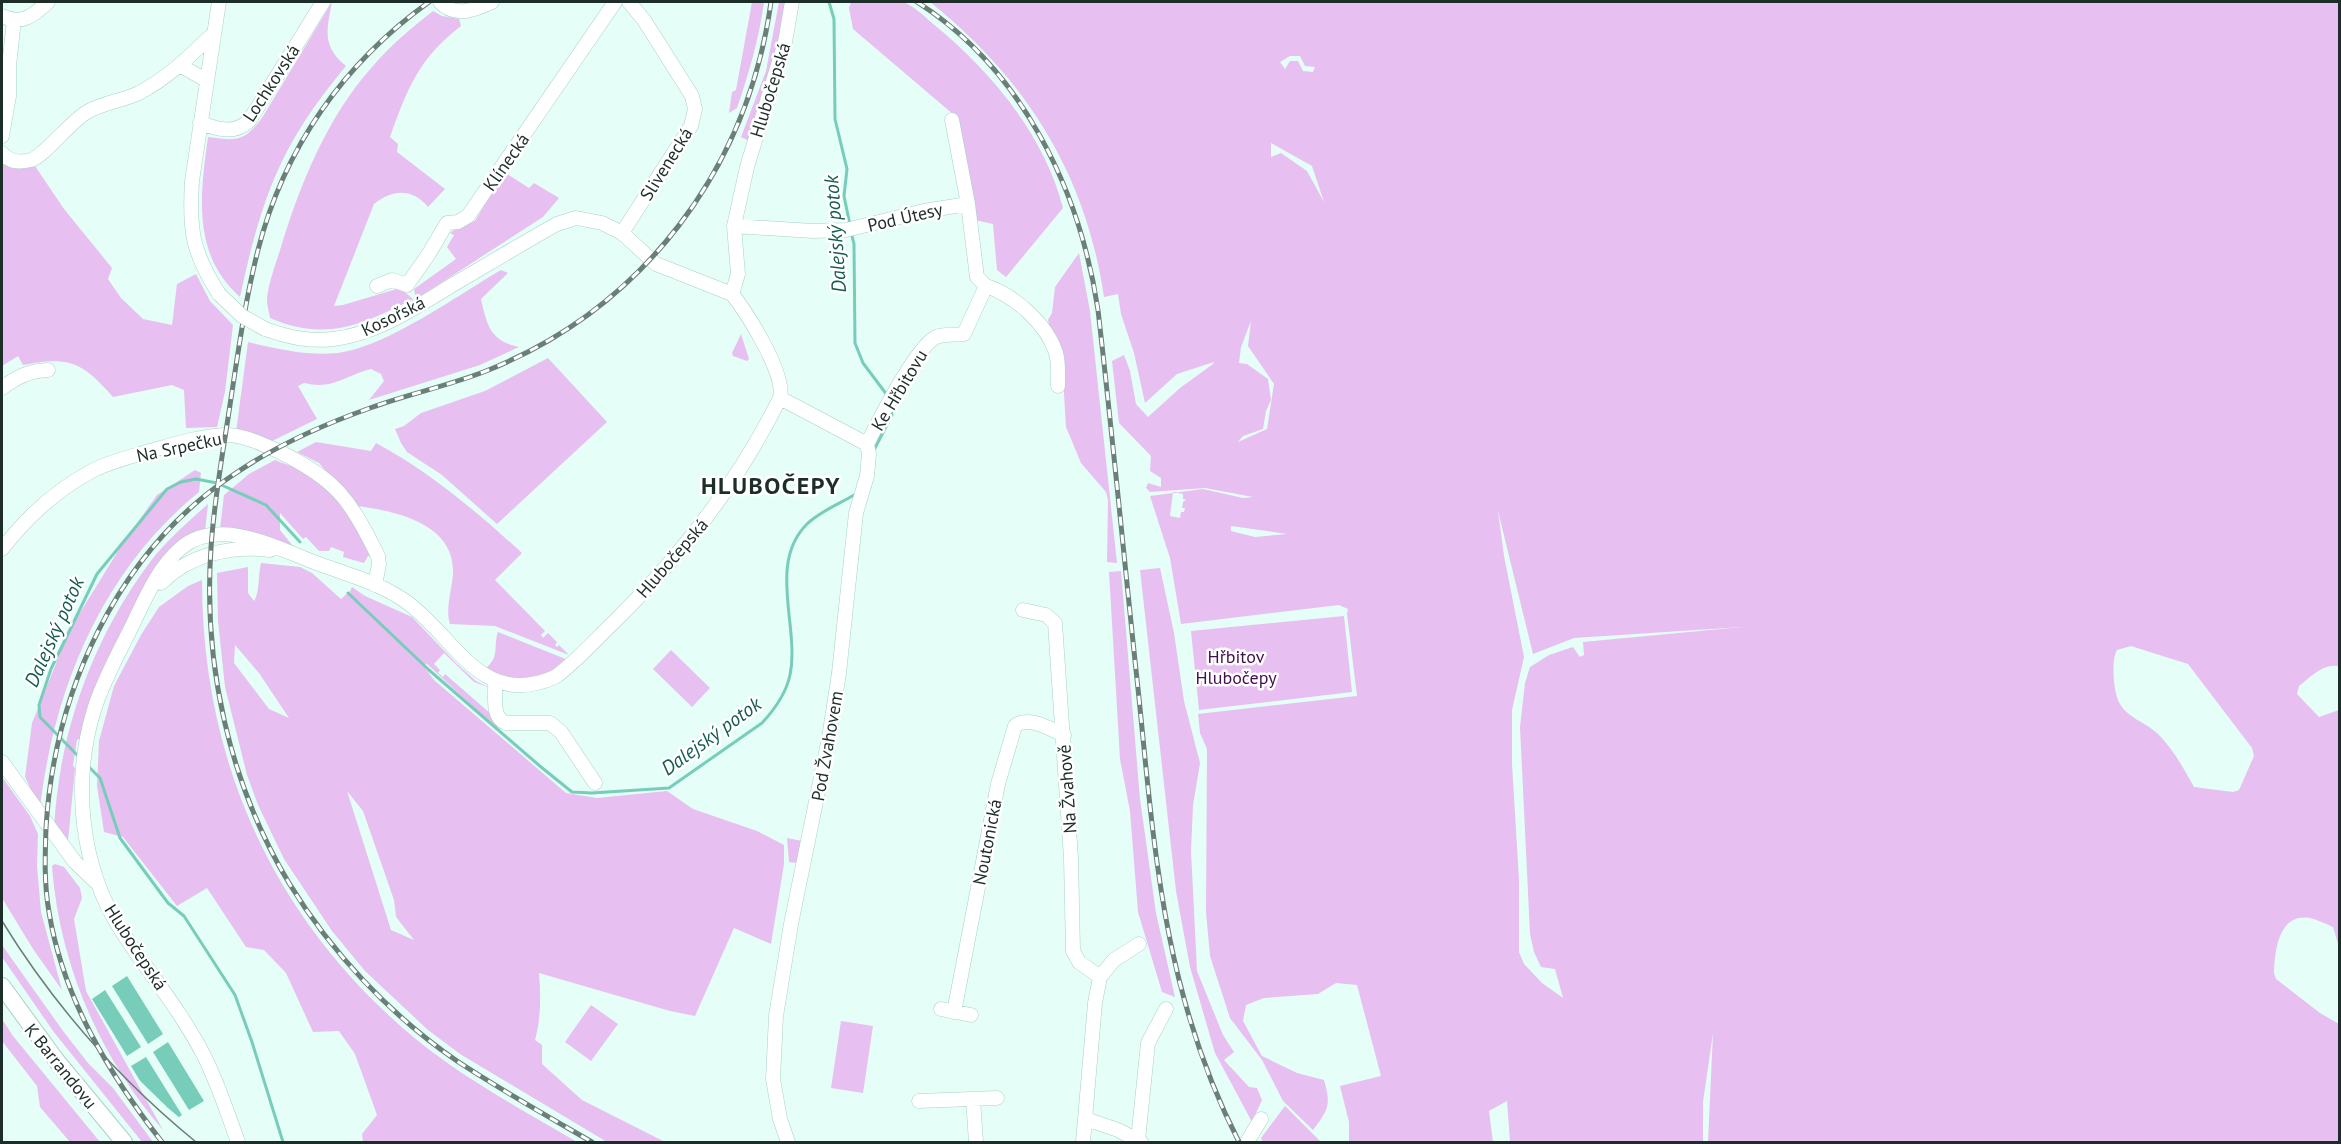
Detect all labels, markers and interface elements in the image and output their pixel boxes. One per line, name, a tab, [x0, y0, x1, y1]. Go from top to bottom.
street label: Lochkovská	[238, 40, 304, 126]
street label: Hlubočepská	[745, 40, 795, 140]
street label: Slivenecká	[635, 123, 697, 205]
street label: Klínecká	[478, 129, 534, 195]
water label: Dalejský potok	[818, 173, 852, 294]
street label: Pod Útesy	[865, 197, 945, 237]
street label: Kosořská	[357, 291, 429, 341]
street label: Ke Hřbitovu	[866, 345, 932, 435]
street label: Na Srpečku	[134, 427, 224, 467]
district label: HLUBOČEPY	[701, 470, 841, 501]
street label: Hlubočepská	[631, 513, 713, 603]
water label: Dalejský potok	[18, 572, 90, 691]
park label: Hřbitov Hlubočepy	[1195, 645, 1277, 689]
street label: Pod Žvahovem	[806, 689, 848, 803]
water label: Dalejský potok	[656, 690, 767, 781]
street label: Na Žvahově	[1052, 744, 1082, 834]
street label: Noutonická	[967, 797, 1007, 887]
street label: Hlubočepská	[100, 900, 172, 994]
street label: K Barrandovu	[20, 1019, 102, 1113]

